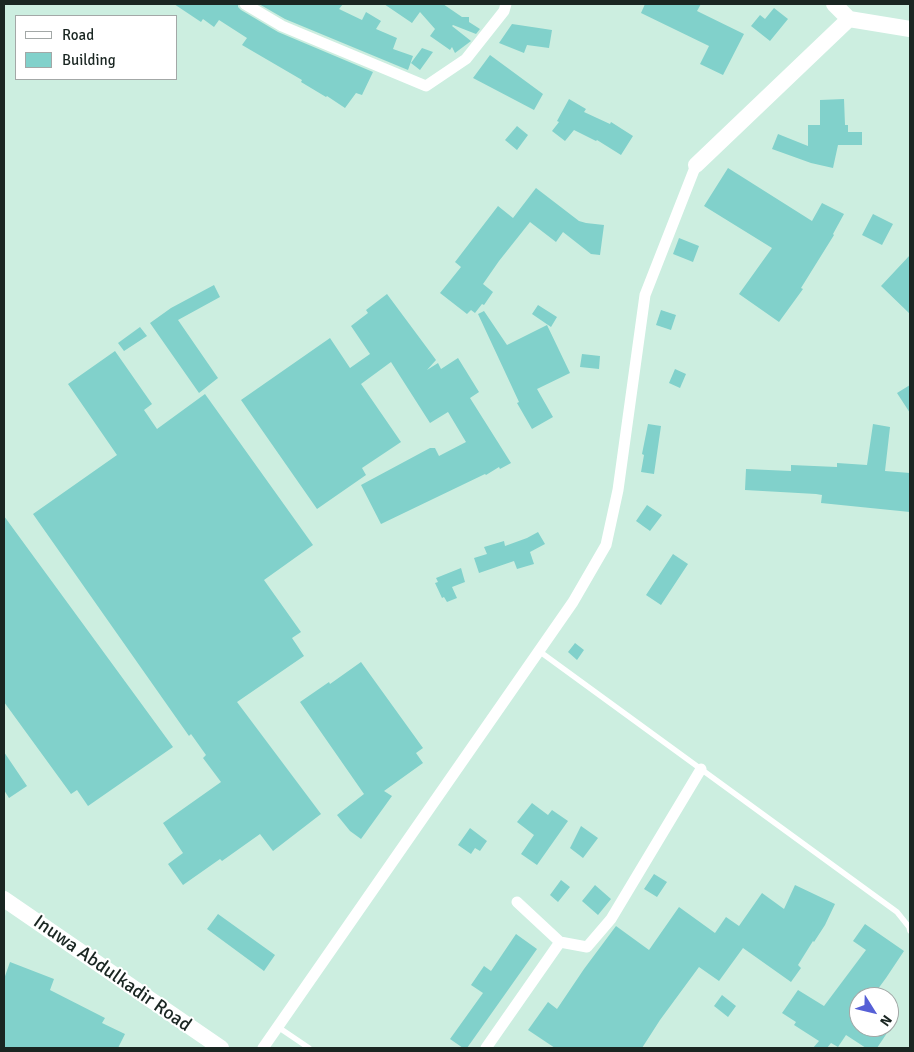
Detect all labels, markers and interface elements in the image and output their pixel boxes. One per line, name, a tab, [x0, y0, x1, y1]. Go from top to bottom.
legend	[15, 15, 178, 80]
text: Road	[62, 26, 94, 44]
text: Building	[62, 51, 116, 69]
street label: Inuwa Abdulkadir Road	[29, 911, 195, 1037]
north arrow	[849, 987, 899, 1037]
text: N	[876, 1012, 895, 1029]

